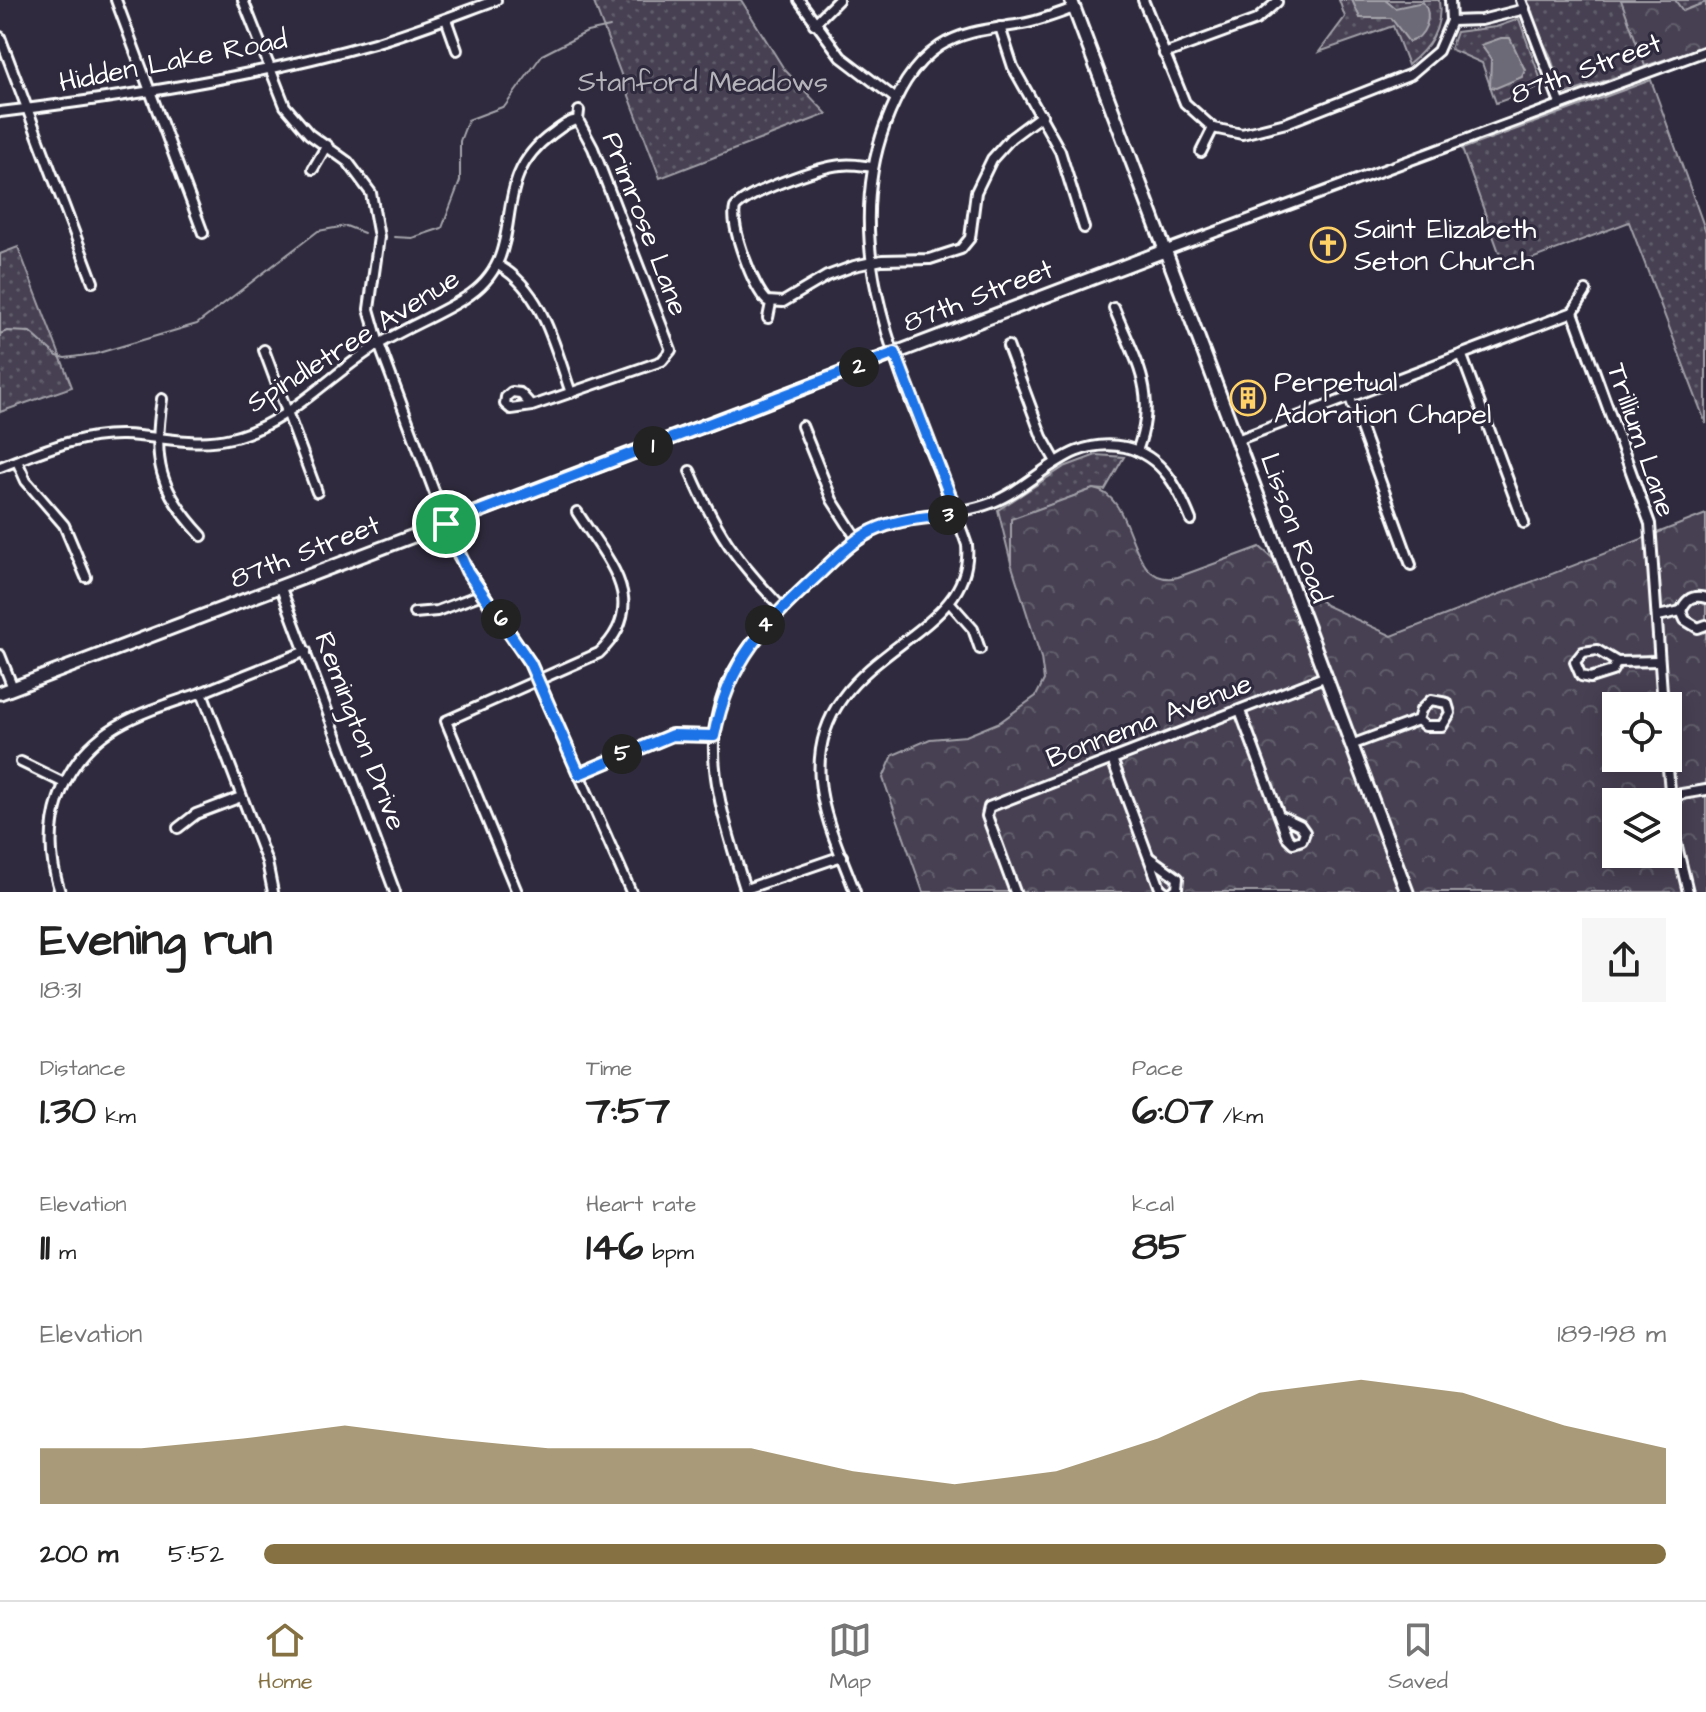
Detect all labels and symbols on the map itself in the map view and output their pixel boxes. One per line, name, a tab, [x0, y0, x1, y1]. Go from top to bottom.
street label: Hidden Lake Road	[56, 20, 290, 102]
street label: 87th Street	[1505, 23, 1668, 114]
park label: Stanford Meadows	[578, 63, 828, 102]
street label: Primrose Lane	[592, 127, 698, 321]
place label: Saint Elizabeth Seton Church	[1354, 210, 1537, 281]
church icon: Saint Elizabeth Seton Church	[1309, 226, 1347, 264]
street label: 87th Street	[897, 249, 1059, 343]
street label: Spindletree Avenue	[239, 260, 467, 422]
pin: 2	[839, 347, 879, 387]
street label: Trillium Lane	[1596, 358, 1686, 522]
place label: Perpetual Adoration Chapel	[1274, 363, 1491, 434]
building icon: Perpetual Adoration Chapel	[1229, 379, 1267, 417]
pin: 1	[633, 426, 673, 466]
street label: Lisson Road	[1250, 448, 1340, 608]
pin	[412, 490, 480, 558]
pin: 3	[928, 495, 968, 535]
street label: 87th Street	[224, 505, 386, 599]
pin: 6	[481, 599, 521, 639]
pin: 4	[745, 605, 785, 645]
street label: Remington Drive	[303, 626, 416, 836]
street label: Bonnema Avenue	[1041, 664, 1257, 778]
pin: 5	[602, 734, 642, 774]

